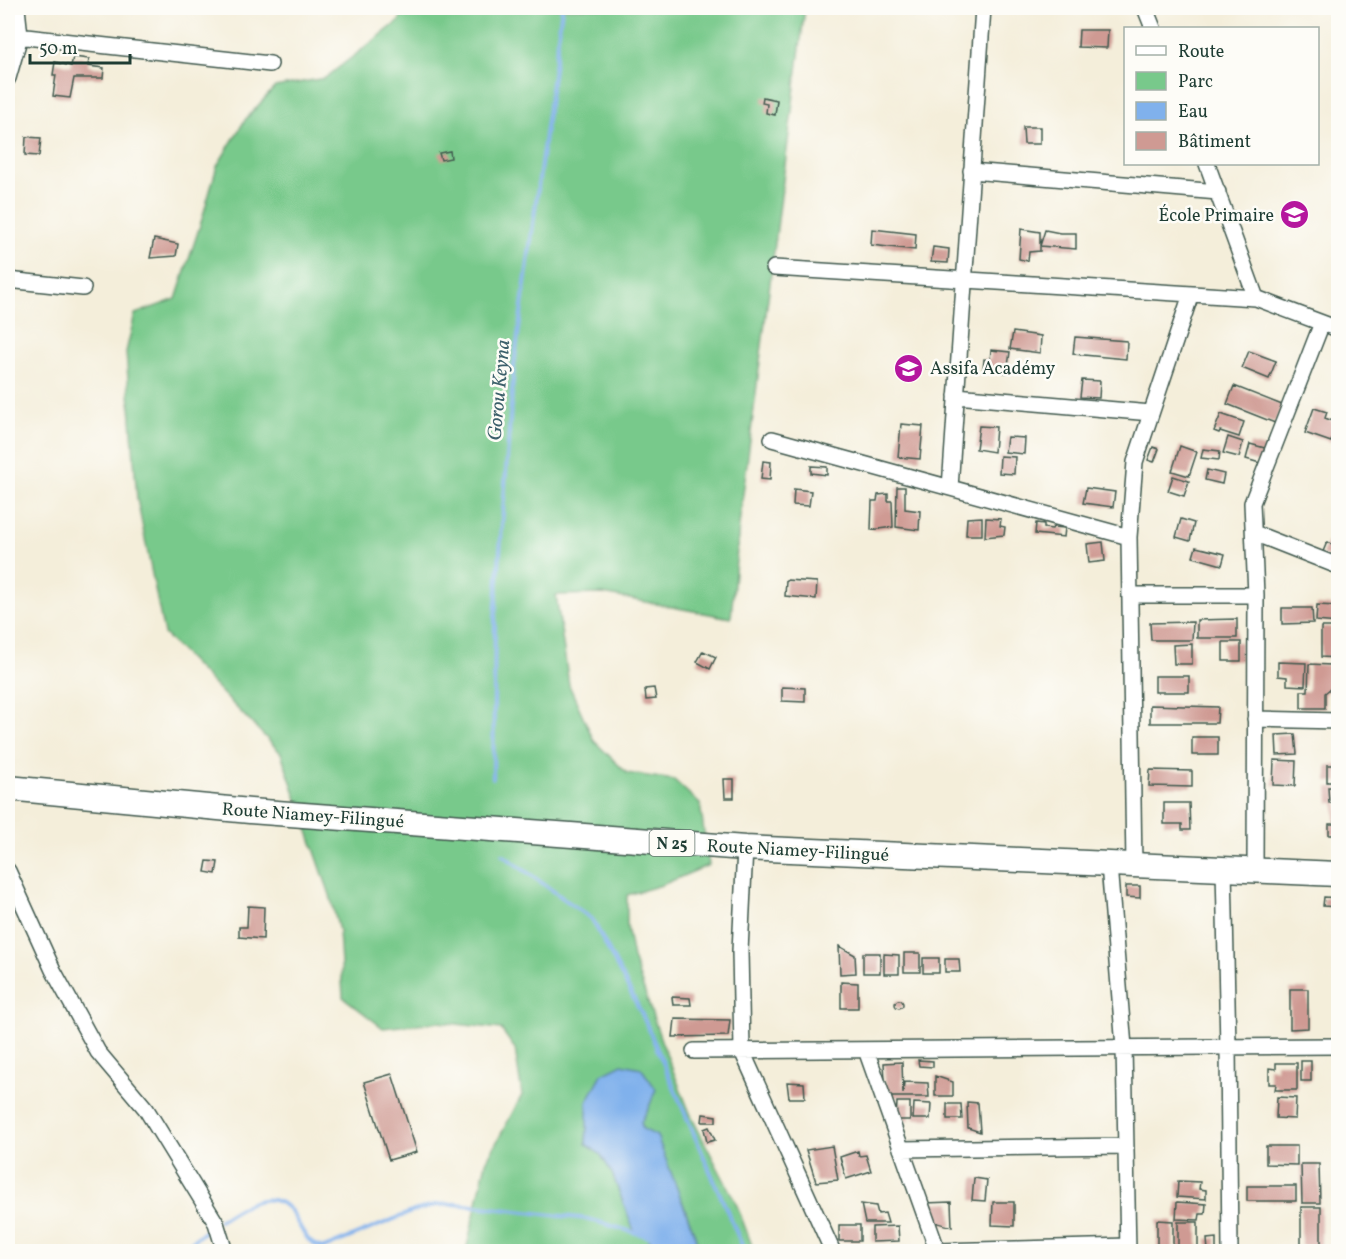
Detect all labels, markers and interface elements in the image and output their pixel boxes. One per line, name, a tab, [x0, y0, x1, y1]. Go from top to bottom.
scale bar	[30, 27, 130, 65]
legend	[1124, 27, 1319, 165]
text: 50 m	[39, 37, 78, 62]
text: Route	[1178, 40, 1224, 65]
text: Parc	[1178, 70, 1213, 95]
text: Eau	[1178, 100, 1208, 125]
text: Bâtiment	[1178, 130, 1251, 155]
school or university icon: École Primaire	[1279, 199, 1311, 231]
place label: École Primaire	[1158, 204, 1274, 229]
water label: Gorou Keyna	[482, 338, 518, 442]
school or university icon: Assifa Académy	[893, 352, 925, 384]
place label: Assifa Académy	[930, 357, 1055, 382]
street label: Route Niamey-Filingué	[221, 798, 405, 835]
road number: N 25	[650, 830, 694, 856]
street label: Route Niamey-Filingué	[706, 834, 890, 869]

